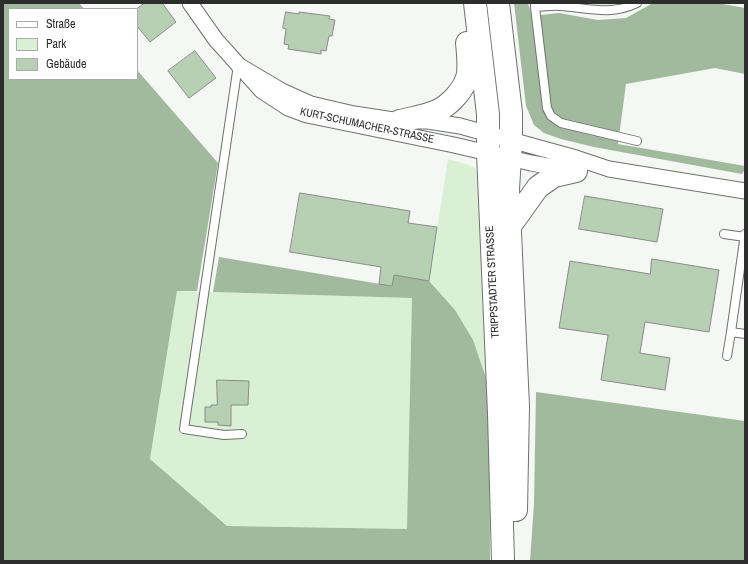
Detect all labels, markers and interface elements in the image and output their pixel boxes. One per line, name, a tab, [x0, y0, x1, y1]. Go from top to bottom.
legend	[8, 8, 138, 80]
text: Straße	[46, 16, 76, 32]
text: Park	[46, 36, 66, 52]
text: Gebäude	[46, 56, 87, 72]
street label: KURT-SCHUMACHER-STRASSE	[299, 105, 435, 147]
street label: TRIPPSTADTER STRASSE	[483, 225, 503, 339]

